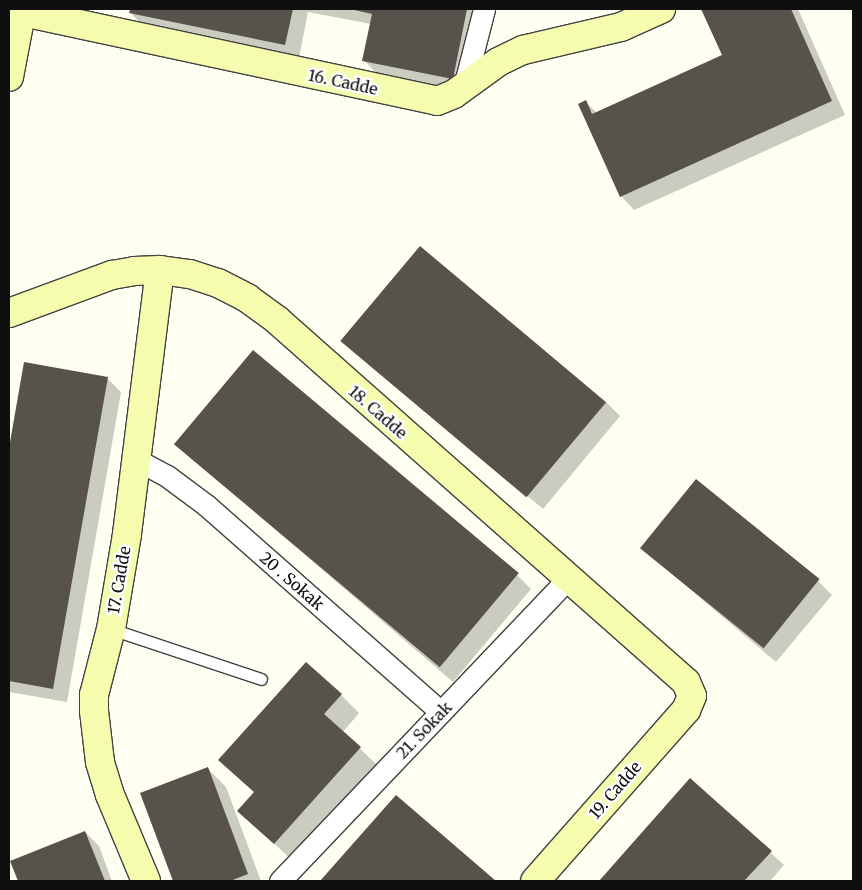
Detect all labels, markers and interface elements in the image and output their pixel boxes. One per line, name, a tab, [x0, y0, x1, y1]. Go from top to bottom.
street label: 16. Cadde	[306, 65, 380, 99]
street label: 18. Cadde	[345, 381, 411, 443]
street label: 17. Cadde	[104, 545, 134, 615]
street label: 20 . Sokak	[256, 548, 328, 614]
street label: 21. Sokak	[392, 698, 456, 762]
street label: 19. Cadde	[585, 757, 645, 823]

